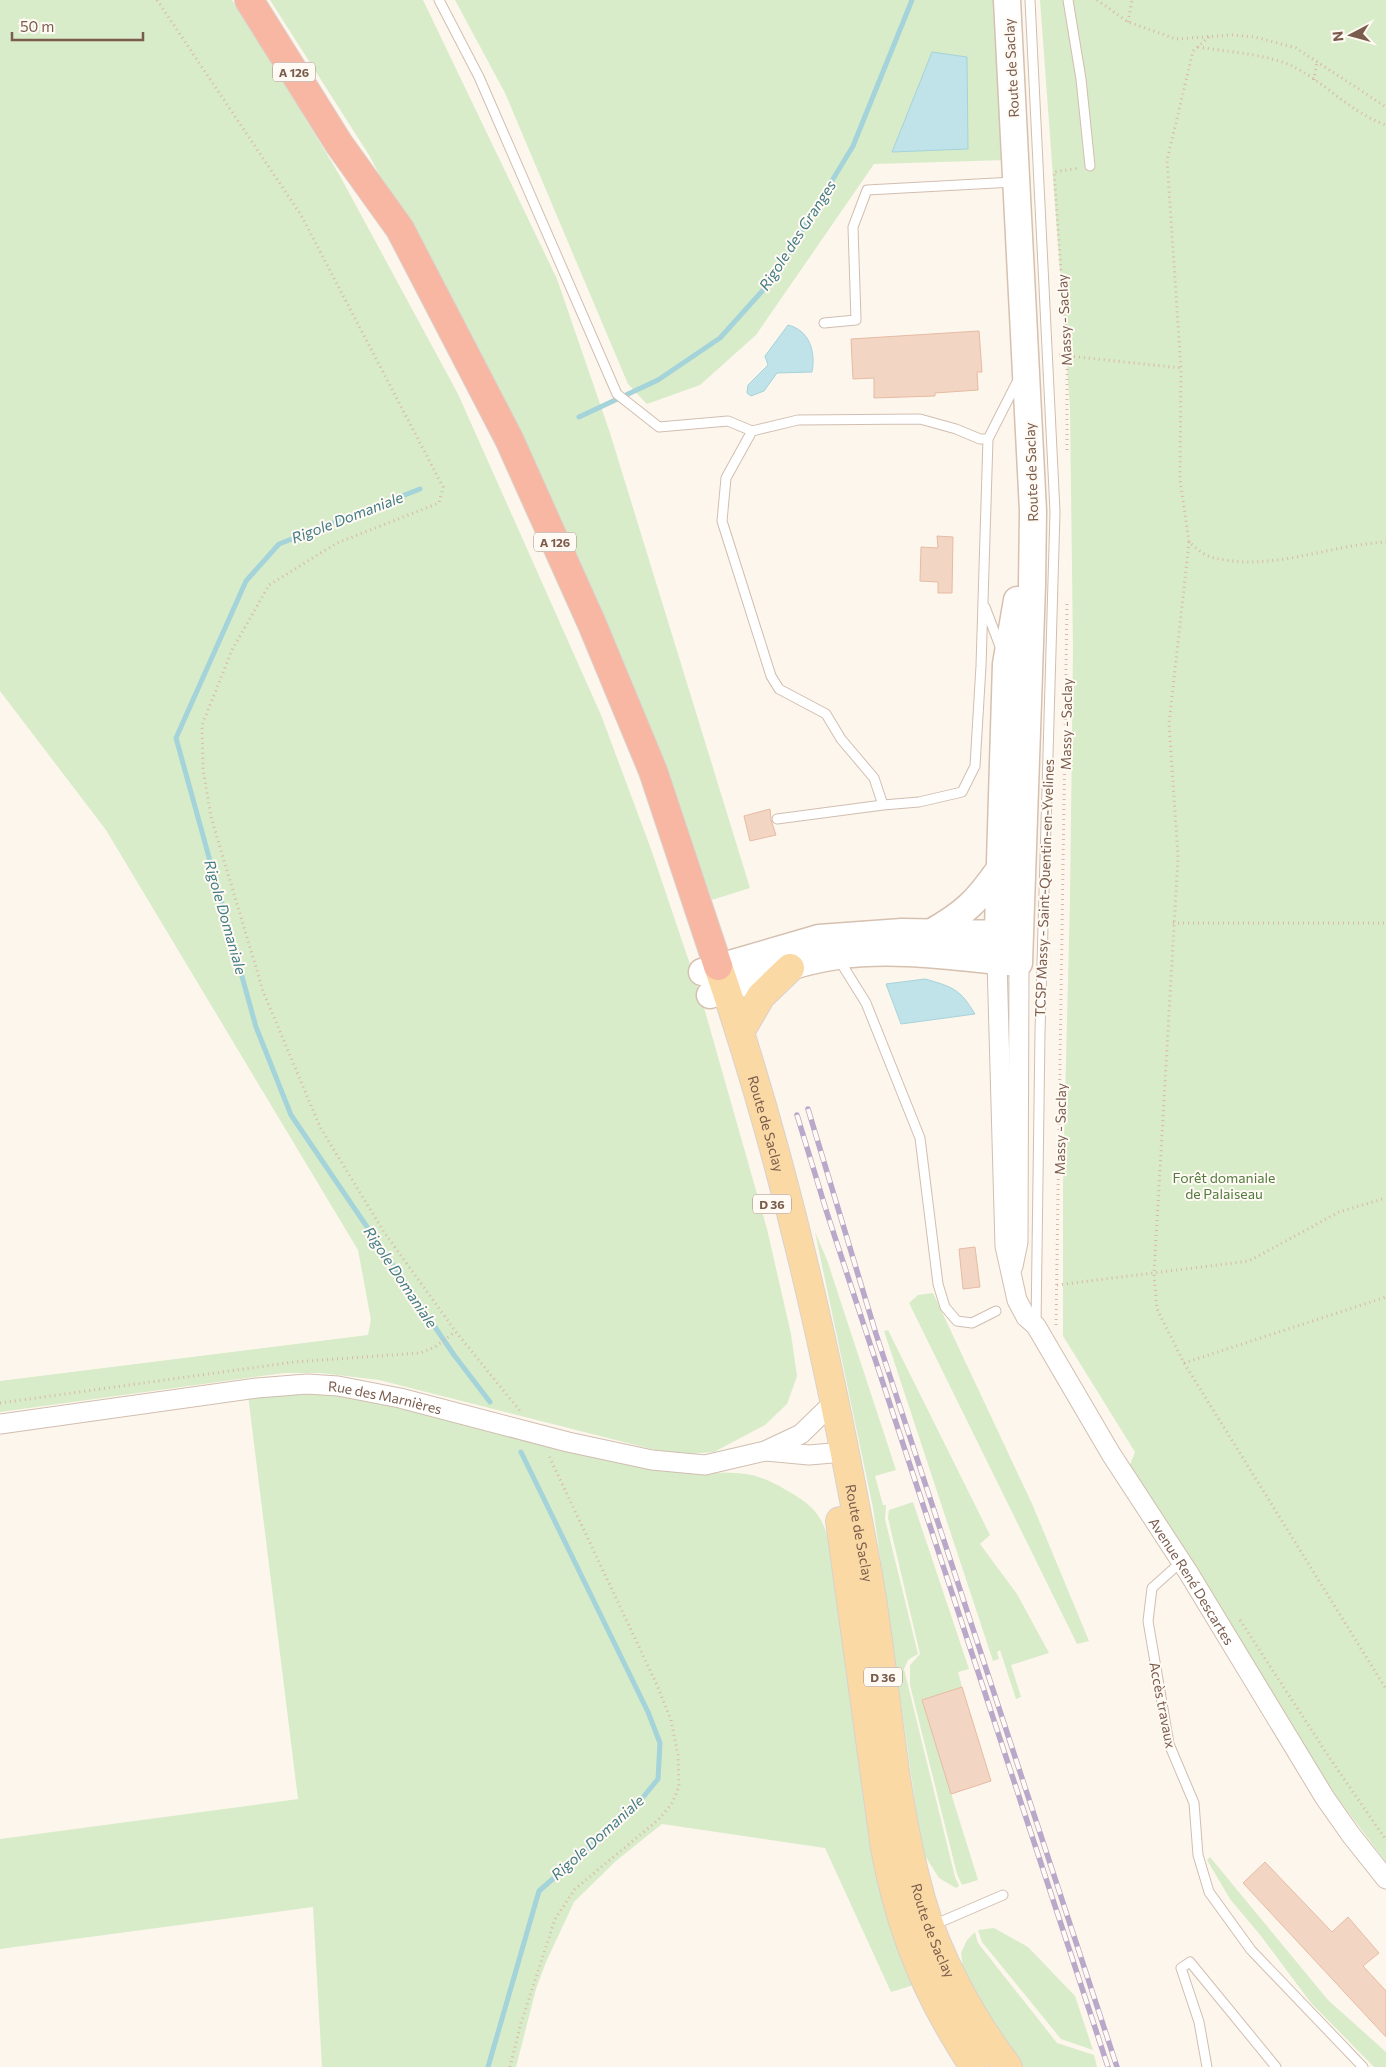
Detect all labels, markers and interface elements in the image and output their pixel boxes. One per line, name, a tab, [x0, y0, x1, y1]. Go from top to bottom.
scale bar	[12, 10, 144, 42]
north arrow	[1326, 10, 1376, 60]
text: 50 m	[20, 17, 54, 35]
street label: Route de Saclay	[1000, 18, 1022, 118]
text: N	[1329, 30, 1347, 43]
road number: A 126	[273, 62, 315, 82]
water label: Rigole des Granges	[755, 176, 839, 293]
street label: Massy - Saclay	[1053, 274, 1075, 366]
street label: Route de Saclay	[1021, 422, 1041, 522]
water label: Rigole Domaniale	[289, 487, 406, 547]
road number: A 126	[534, 532, 576, 552]
street label: Massy - Saclay	[1057, 678, 1075, 770]
street label: TCSP Massy - Saint-Quentin-en-Yvelines	[1031, 759, 1057, 1017]
water label: Rigole Domaniale	[201, 858, 251, 976]
street label: Route de Saclay	[745, 1073, 788, 1174]
street label: Massy - Saclay	[1051, 1083, 1069, 1175]
park label: Forêt domaniale de Palaiseau	[1172, 1169, 1276, 1202]
road number: D 36	[753, 1194, 791, 1214]
water label: Rigole Domaniale	[360, 1223, 442, 1331]
street label: Rue des Marnières	[328, 1377, 444, 1417]
street label: Route de Saclay	[843, 1482, 878, 1583]
street label: Avenue René Descartes	[1146, 1514, 1238, 1648]
street label: Accès travaux	[1146, 1660, 1180, 1750]
road number: D 36	[864, 1668, 902, 1686]
water label: Rigole Domaniale	[547, 1791, 647, 1883]
street label: Route de Saclay	[909, 1881, 959, 1980]

